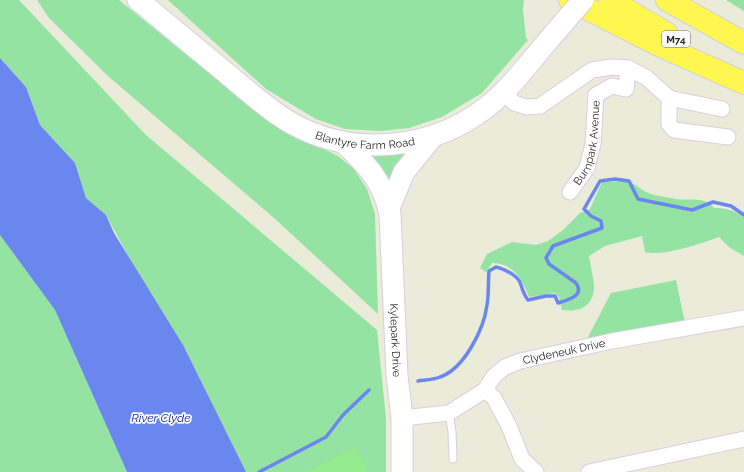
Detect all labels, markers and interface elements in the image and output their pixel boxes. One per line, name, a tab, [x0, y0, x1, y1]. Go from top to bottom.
road number: M74	[662, 31, 690, 47]
street label: Burnpark Avenue	[571, 99, 602, 188]
street label: Blantyre Farm Road	[314, 128, 416, 152]
street label: Kylepark Drive	[387, 303, 404, 378]
street label: Clydeneuk Drive	[522, 336, 607, 367]
water label: River Clyde	[131, 411, 191, 425]

